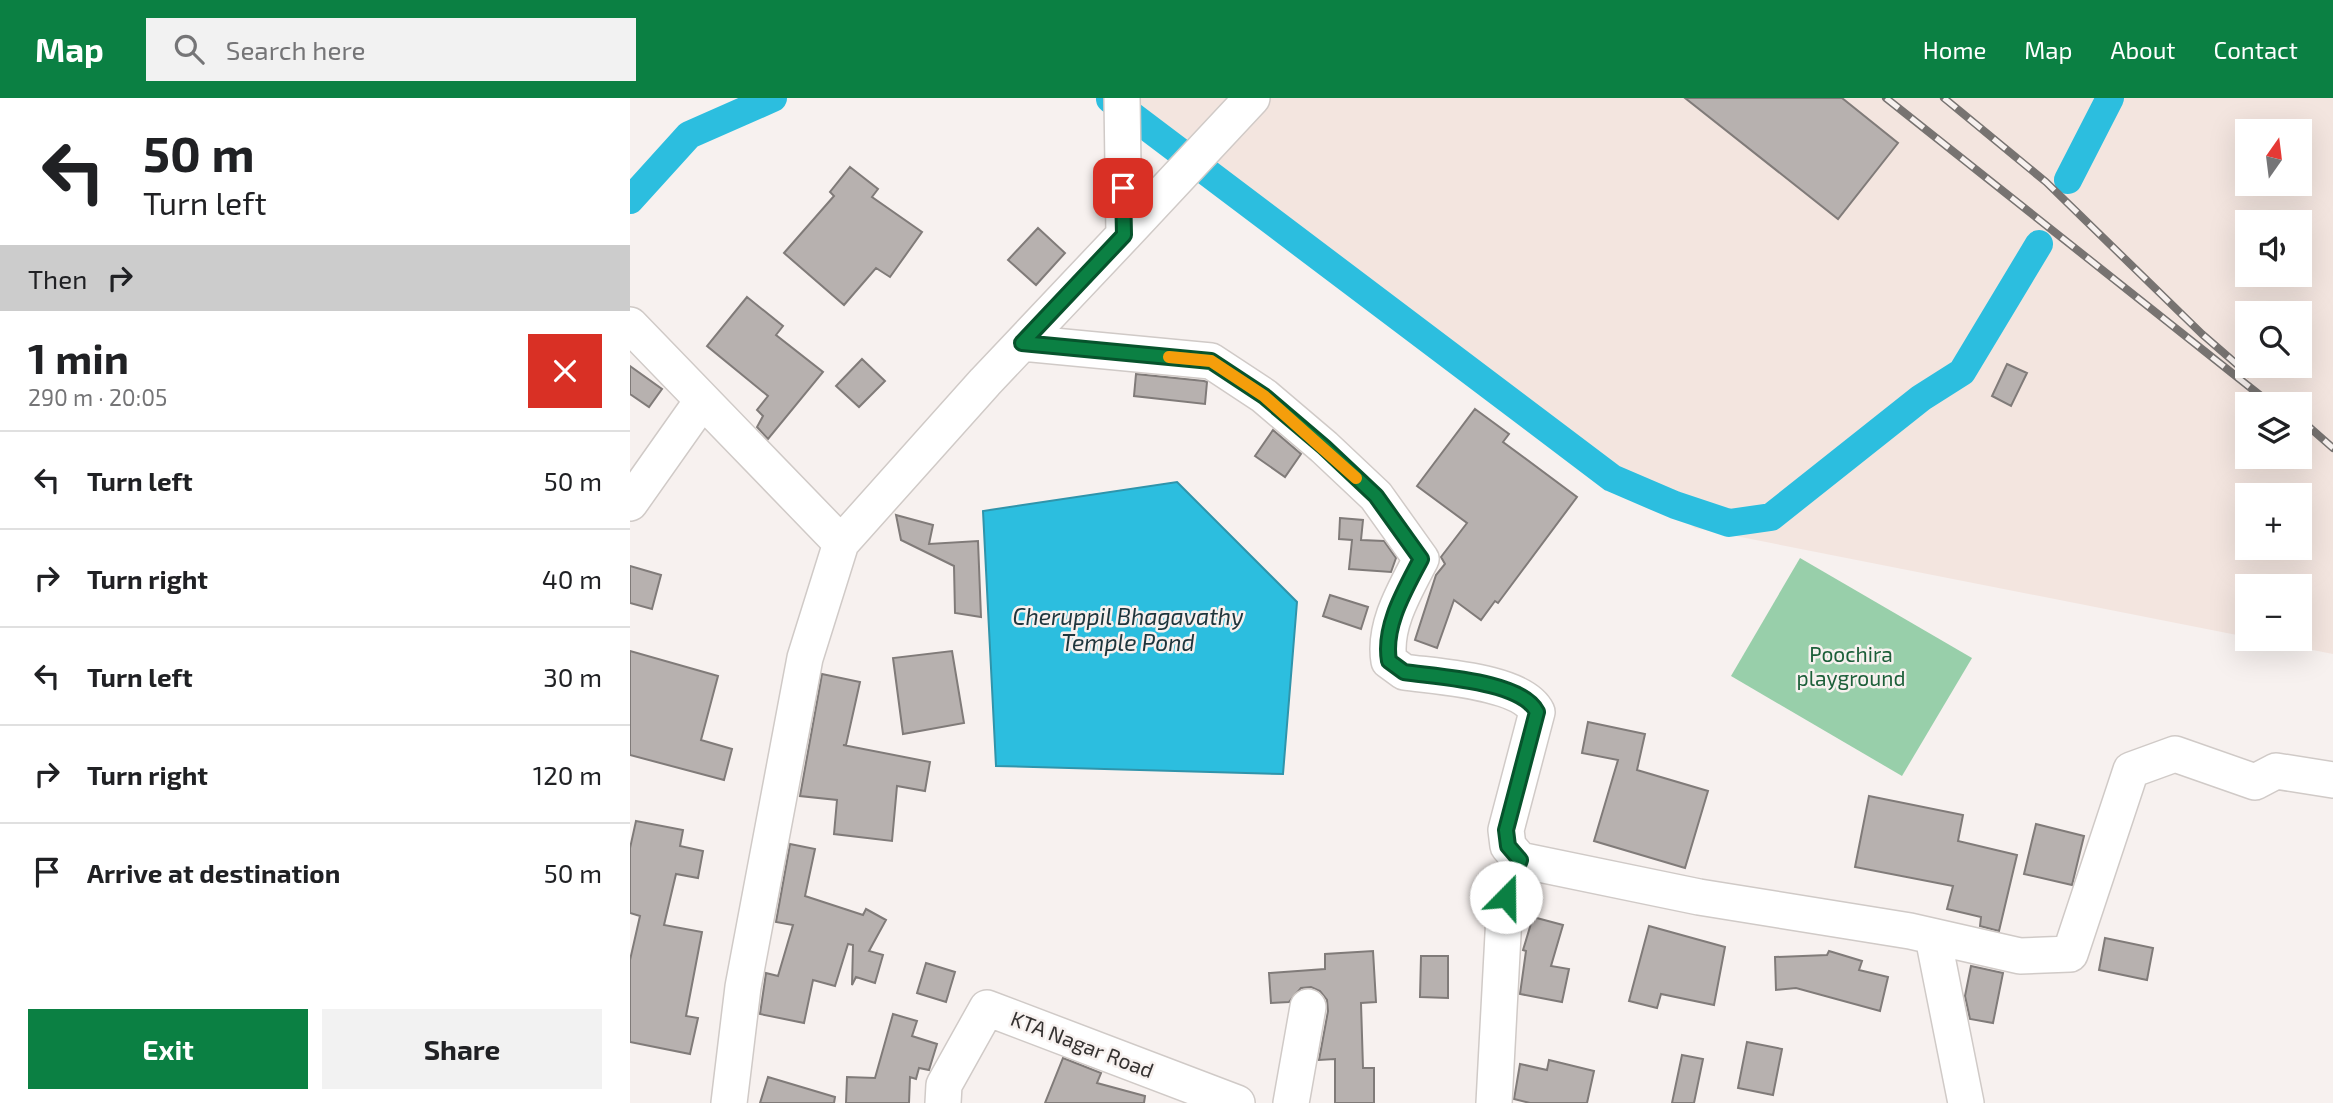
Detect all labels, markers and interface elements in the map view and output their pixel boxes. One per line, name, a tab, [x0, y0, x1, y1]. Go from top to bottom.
search box	[146, 18, 636, 81]
text: Map	[35, 29, 104, 69]
icon: search	[170, 30, 208, 68]
text: Search here	[226, 34, 365, 65]
text: Home	[1923, 35, 1986, 64]
text: Map	[2024, 35, 2072, 64]
text: About	[2110, 35, 2176, 64]
text: Contact	[2214, 35, 2298, 64]
north arrow	[2235, 119, 2312, 196]
map controls	[2235, 119, 2312, 651]
text: 50 m	[143, 123, 255, 182]
icon: left	[28, 126, 119, 217]
pin	[1093, 158, 1153, 218]
icon: arrive	[1104, 169, 1142, 207]
text: Turn left	[143, 183, 267, 221]
button: sound	[2235, 210, 2312, 287]
icon: right	[101, 259, 139, 297]
text: Then	[28, 263, 87, 294]
button: search	[2235, 301, 2312, 378]
text: 1 min	[28, 332, 129, 382]
button: close	[528, 334, 602, 408]
text: 290 m · 20:05	[28, 383, 167, 411]
button: layers	[2235, 392, 2312, 469]
icon: left	[28, 461, 66, 499]
text: Turn left	[87, 465, 193, 496]
text: 50 m	[544, 465, 602, 496]
button: +	[2235, 483, 2312, 560]
icon: right	[28, 559, 66, 597]
text: Turn right	[87, 563, 208, 594]
text: 40 m	[542, 563, 602, 594]
button: −	[2235, 574, 2312, 651]
water label: Cheruppil Bhagavathy Temple Pond	[1012, 602, 1244, 656]
park label: Poochira playground	[1797, 641, 1905, 690]
icon: left	[28, 657, 66, 695]
text: Turn left	[87, 661, 193, 692]
text: 30 m	[543, 661, 602, 692]
icon: right	[28, 755, 66, 793]
text: Turn right	[87, 759, 208, 790]
text: 120 m	[533, 759, 602, 790]
icon: arrive	[28, 853, 66, 891]
text: Arrive at destination	[87, 857, 340, 888]
text: 50 m	[544, 857, 602, 888]
position arrow	[1469, 860, 1543, 934]
street label: KTA Nagar Road	[1008, 1005, 1158, 1082]
button: Exit	[28, 1009, 308, 1089]
button: Share	[322, 1009, 602, 1089]

